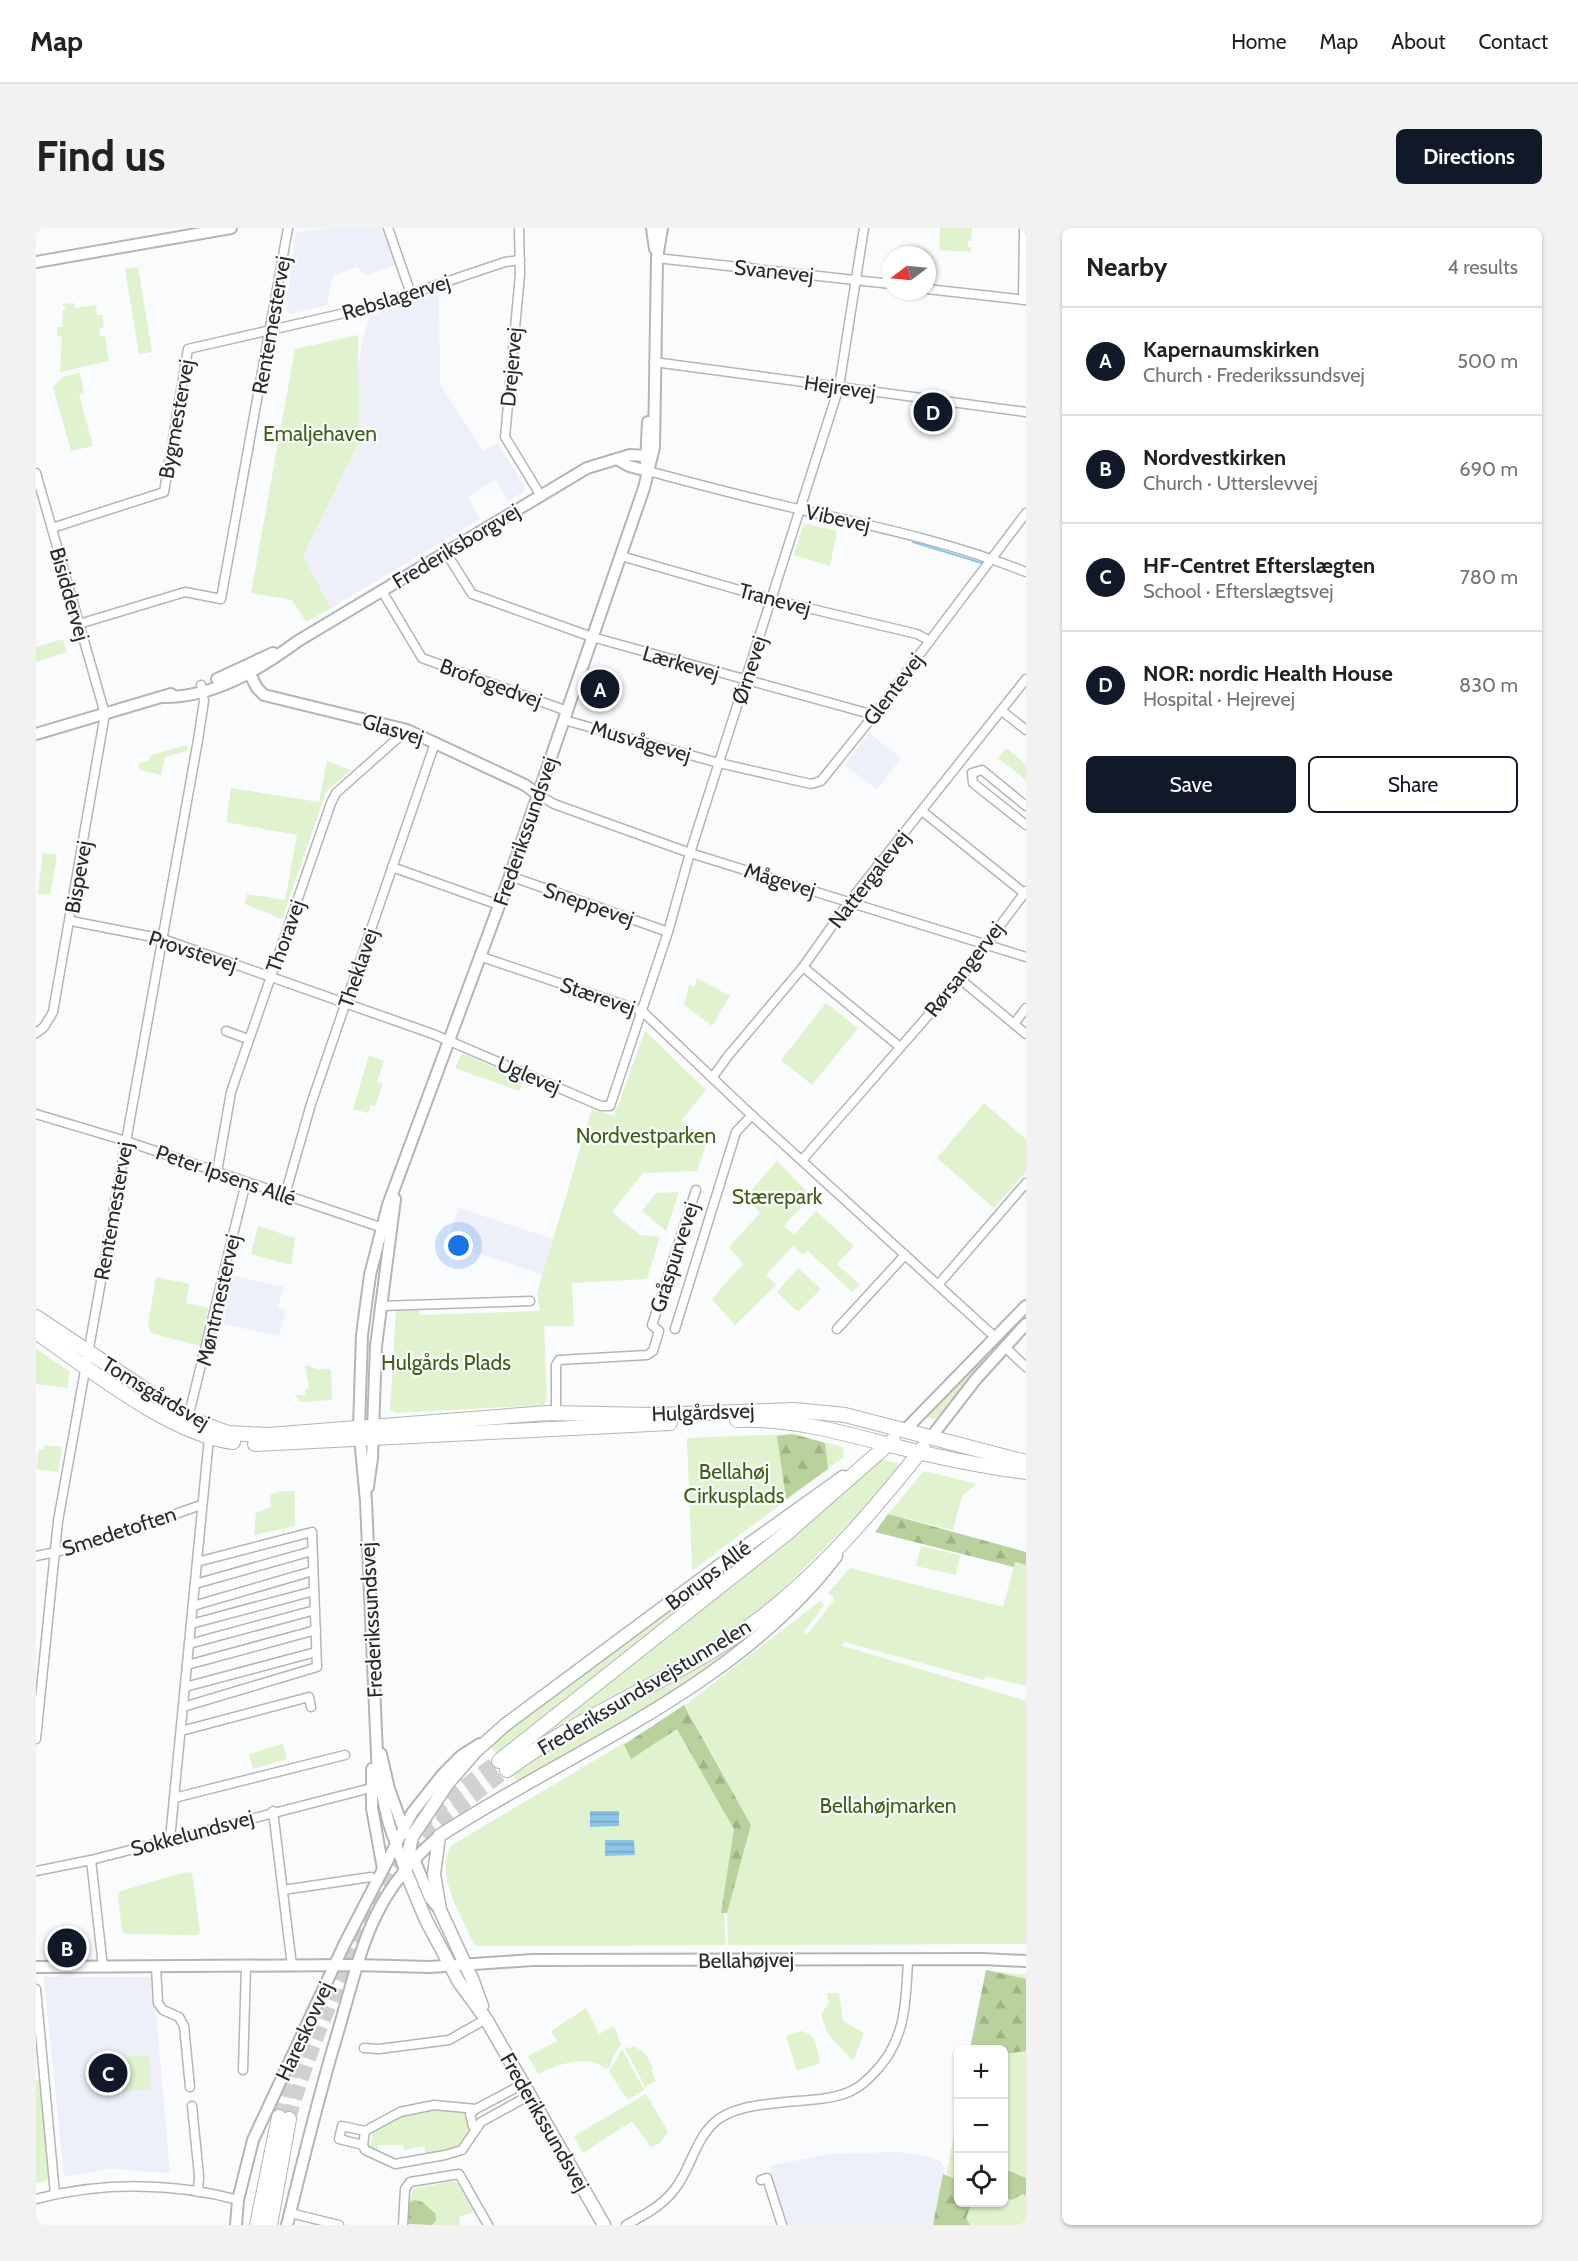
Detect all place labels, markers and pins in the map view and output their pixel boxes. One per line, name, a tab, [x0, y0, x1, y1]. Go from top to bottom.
pin: D	[914, 390, 952, 435]
pin: A	[580, 666, 620, 712]
pin: B	[48, 1926, 87, 1970]
pin: C	[88, 2050, 128, 2096]

